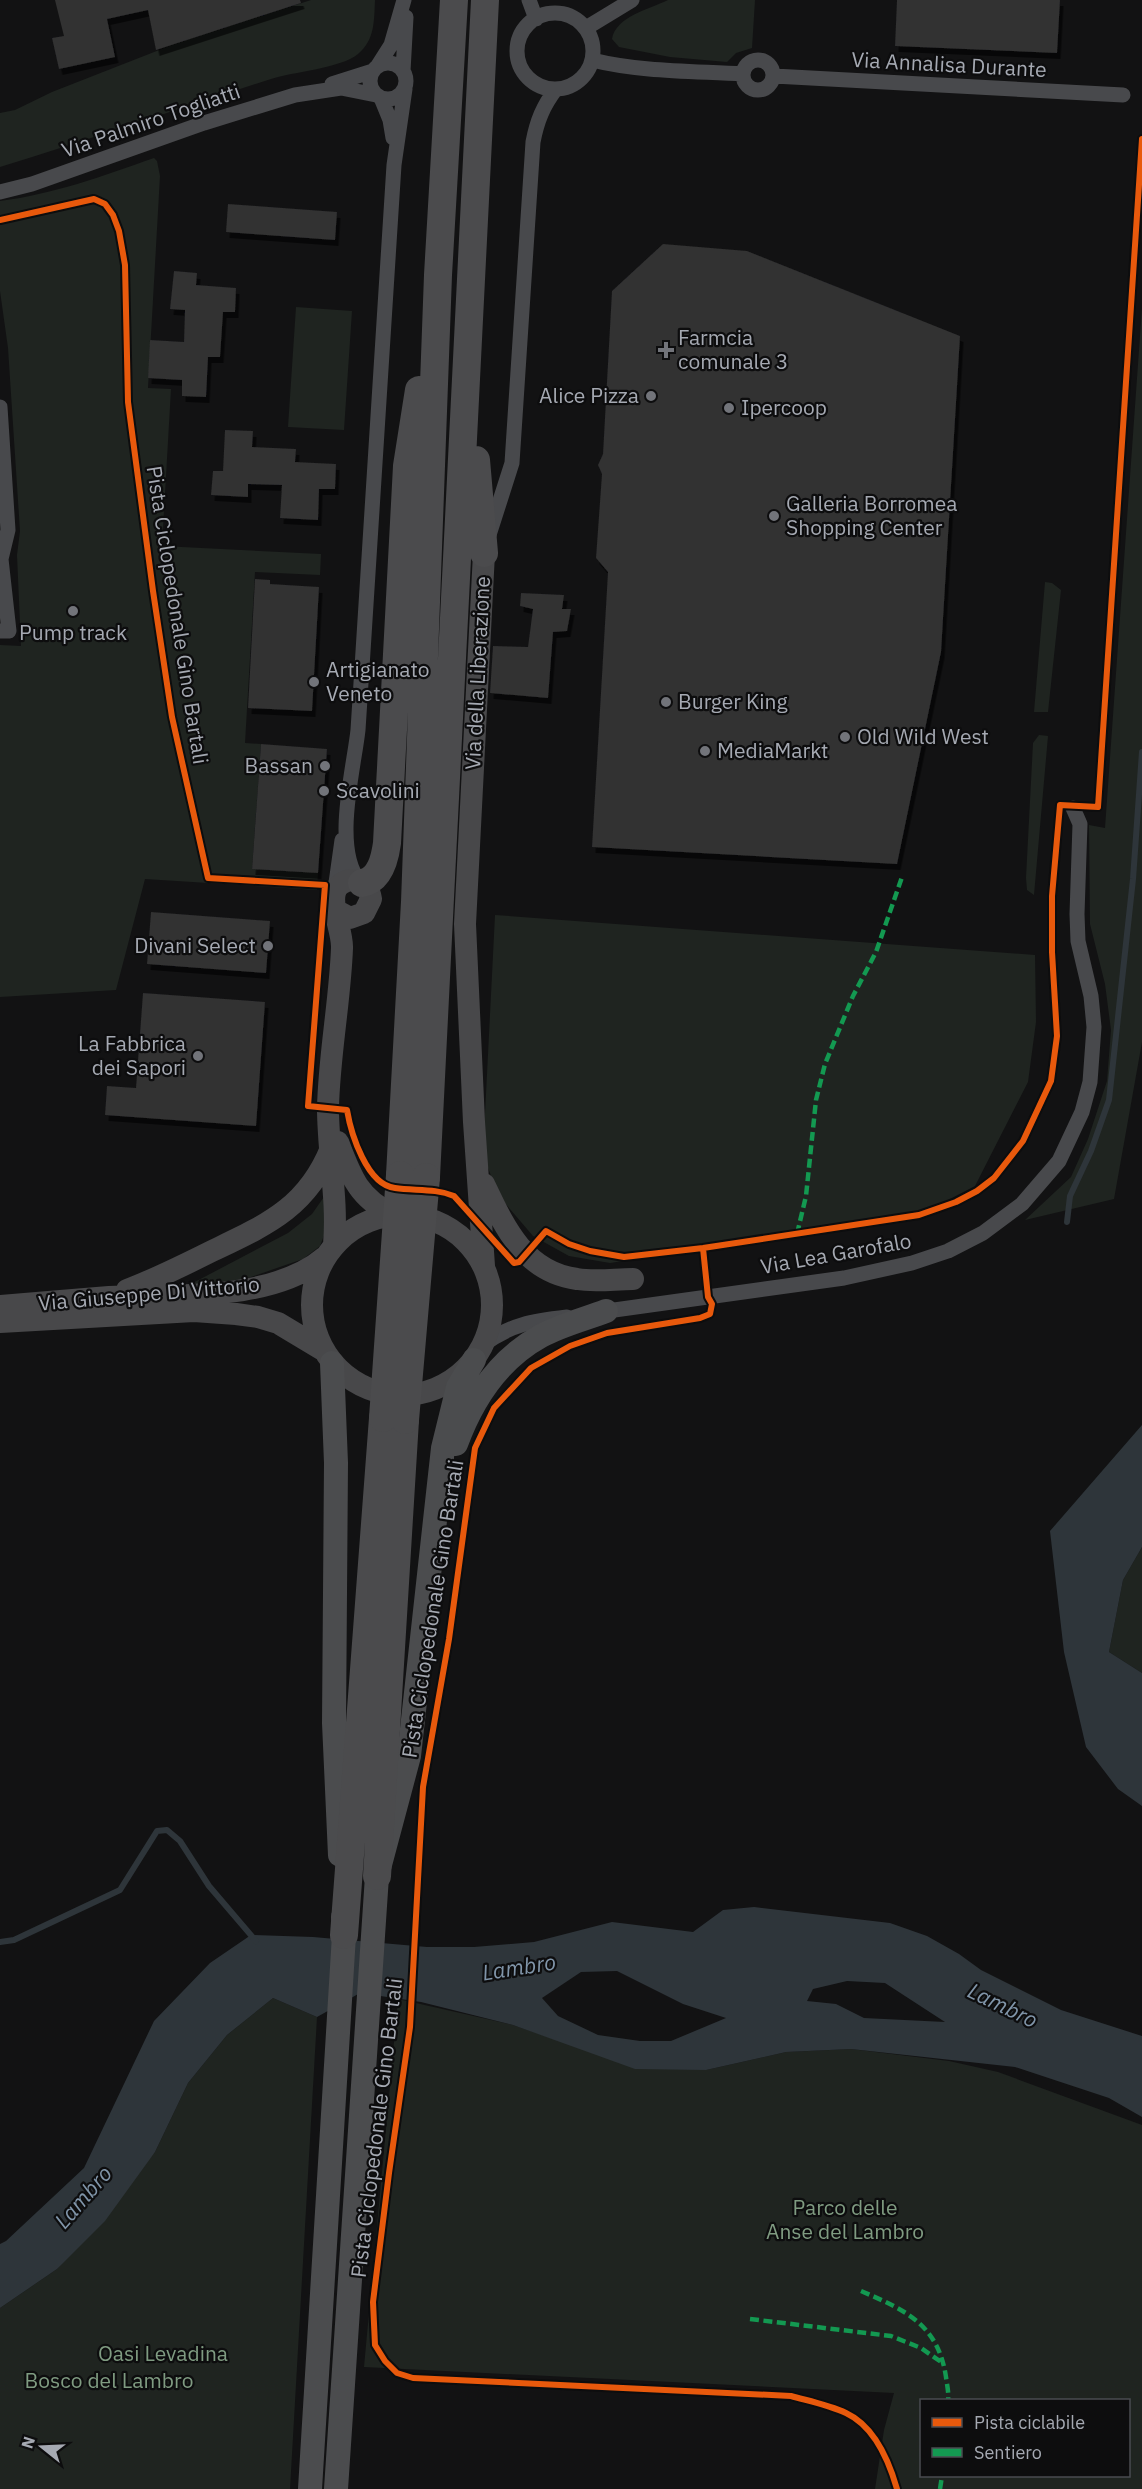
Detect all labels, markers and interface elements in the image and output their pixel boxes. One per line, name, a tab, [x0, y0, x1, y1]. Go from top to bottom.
street label: Via Annalisa Durante	[851, 45, 1048, 83]
street label: Via Palmiro Togliatti	[58, 76, 244, 164]
place label: Farmcia comunale 3	[678, 323, 788, 375]
marker: Farmcia comunale 3	[659, 343, 673, 357]
place label: Alice Pizza	[539, 381, 639, 409]
marker: Alice Pizza	[644, 389, 658, 403]
place label: Ipercoop	[741, 393, 827, 421]
marker: Ipercoop	[722, 401, 736, 415]
street label: Pista Ciclopedonale Gino Bartali	[141, 464, 215, 766]
place label: Galleria Borromea Shopping Center	[786, 489, 957, 541]
marker: Galleria Borromea Shopping Center	[767, 509, 781, 523]
street label: Via della Liberazione	[458, 575, 496, 771]
marker: Pump track	[66, 604, 80, 618]
place label: Pump track	[19, 618, 127, 646]
place label: Artigianato Veneto	[326, 655, 430, 707]
marker: Artigianato Veneto	[307, 675, 321, 689]
place label: Burger King	[678, 687, 788, 715]
marker: Burger King	[659, 695, 673, 709]
place label: Old Wild West	[857, 722, 989, 750]
marker: Old Wild West	[838, 730, 852, 744]
place label: MediaMarkt	[717, 736, 828, 764]
marker: MediaMarkt	[698, 744, 712, 758]
place label: Bassan	[245, 751, 313, 779]
marker: Bassan	[318, 759, 332, 773]
place label: Scavolini	[336, 776, 420, 804]
marker: Scavolini	[317, 784, 331, 798]
place label: Divani Select	[134, 931, 256, 959]
marker: Divani Select	[261, 939, 275, 953]
place label: La Fabbrica dei Sapori	[78, 1029, 186, 1081]
marker: La Fabbrica dei Sapori	[191, 1049, 205, 1063]
street label: Via Lea Garofalo	[758, 1226, 913, 1280]
street label: Via Giuseppe Di Vittorio	[37, 1269, 261, 1317]
street label: Pista Ciclopedonale Gino Bartali	[395, 1458, 469, 1760]
water label: Lambro	[480, 1946, 558, 1987]
water label: Lambro	[963, 1975, 1043, 2034]
street label: Pista Ciclopedonale Gino Bartali	[344, 1976, 408, 2279]
water label: Lambro	[47, 2159, 118, 2234]
park label: Parco delle Anse del Lambro	[766, 2193, 924, 2245]
park label: Oasi Levadina	[98, 2339, 228, 2367]
park label: Bosco del Lambro	[25, 2366, 193, 2394]
legend	[920, 2399, 1130, 2477]
text: Pista ciclabile	[974, 2411, 1085, 2434]
north arrow	[12, 2417, 72, 2477]
text: N	[16, 2434, 39, 2451]
text: Sentiero	[974, 2441, 1042, 2464]

